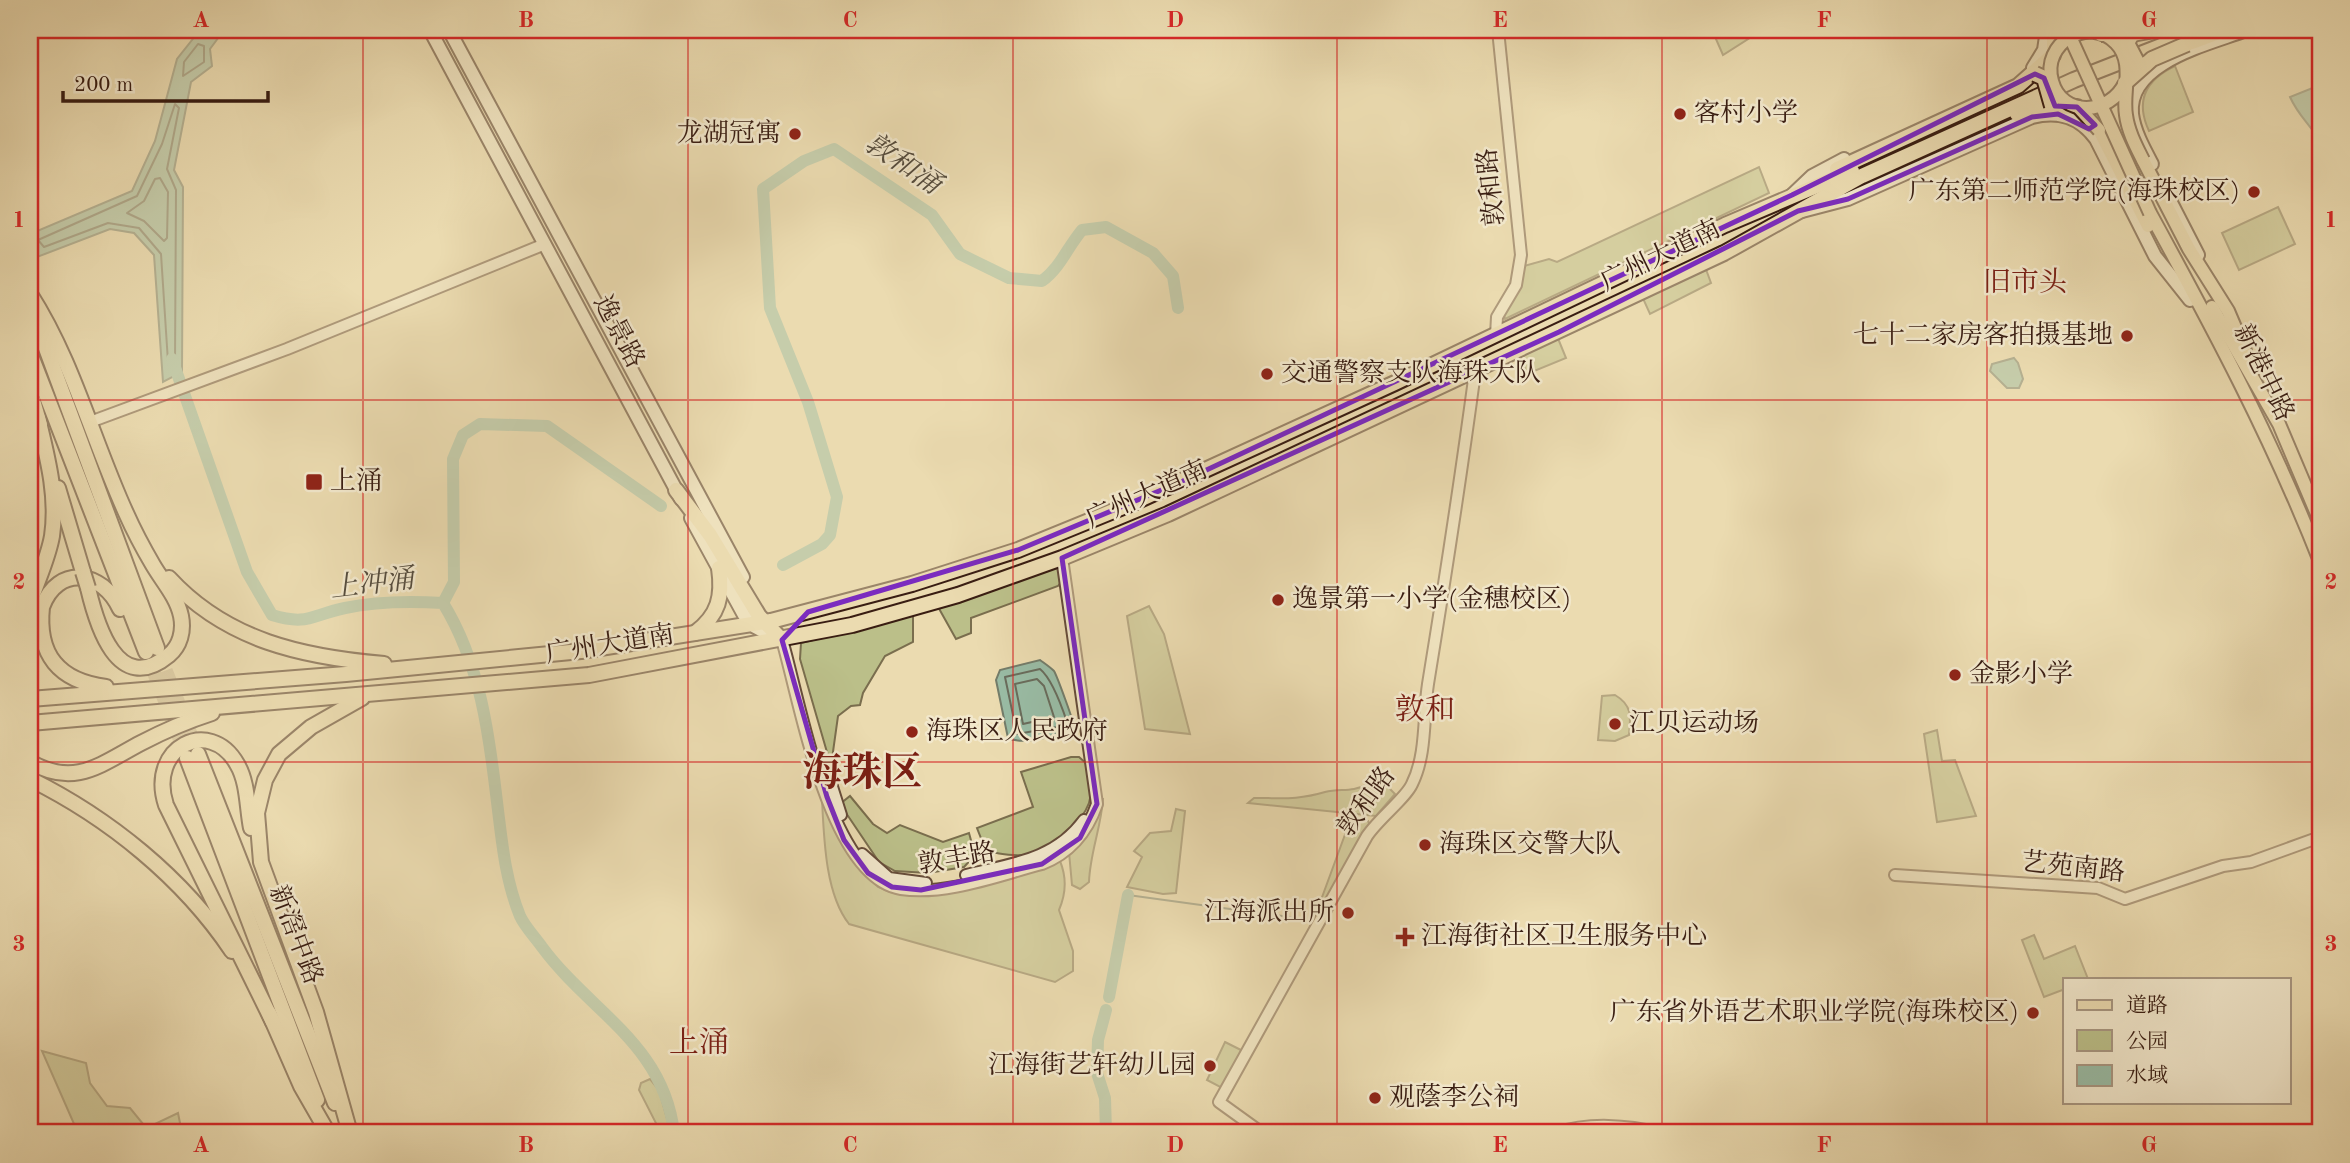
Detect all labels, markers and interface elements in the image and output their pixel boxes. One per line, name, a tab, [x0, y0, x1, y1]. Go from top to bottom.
text: A	[192, 9, 210, 32]
text: B	[518, 9, 534, 32]
text: C	[842, 9, 858, 32]
text: D	[1166, 9, 1184, 32]
text: E	[1492, 9, 1508, 32]
text: F	[1816, 9, 1832, 32]
text: G	[2141, 9, 2157, 32]
scale bar	[63, 60, 268, 104]
text: 200 m	[74, 75, 133, 96]
place label: 客村小学	[1694, 99, 1798, 127]
marker: 客村小学	[1672, 106, 1688, 122]
place label: 龙湖冠寓	[677, 119, 781, 147]
marker: 龙湖冠寓	[787, 126, 803, 142]
water label: 敦和涌	[859, 127, 949, 202]
street label: 敦和路	[1472, 147, 1509, 227]
place label: 广东第二师范学院(海珠校区)	[1909, 177, 2240, 205]
marker: 广东第二师范学院(海珠校区)	[2246, 184, 2262, 200]
text: 1	[12, 209, 26, 232]
text: 1	[2324, 209, 2338, 232]
street label: 广州大道南	[1596, 214, 1725, 296]
district label: 旧市头	[1983, 267, 2067, 298]
street label: 逸景路	[588, 291, 650, 373]
place label: 七十二家房客拍摄基地	[1853, 320, 2113, 349]
street label: 新港中路	[2229, 320, 2299, 425]
marker: 七十二家房客拍摄基地	[2119, 328, 2135, 344]
place label: 交通警察支队海珠大队	[1281, 358, 1541, 387]
marker: 交通警察支队海珠大队	[1259, 366, 1275, 382]
street label: 广州大道南	[1082, 455, 1212, 533]
place label: 上涌	[330, 467, 382, 495]
marker: 上涌	[304, 472, 324, 492]
water label: 上冲涌	[328, 563, 418, 604]
text: 2	[12, 571, 26, 594]
text: 2	[2324, 571, 2338, 594]
place label: 逸景第一小学(金穗校区)	[1292, 585, 1571, 613]
marker: 逸景第一小学(金穗校区)	[1270, 592, 1286, 608]
street label: 广州大道南	[543, 620, 676, 668]
place label: 金影小学	[1969, 660, 2073, 688]
marker: 金影小学	[1947, 667, 1963, 683]
district label: 敦和	[1395, 693, 1455, 726]
place label: 江贝运动场	[1629, 709, 1759, 737]
marker: 江贝运动场	[1607, 716, 1623, 732]
place label: 海珠区人民政府	[926, 717, 1108, 745]
marker: 海珠区人民政府	[904, 724, 920, 740]
district label: 海珠区	[802, 750, 922, 795]
street label: 敦和路	[1331, 761, 1400, 841]
place label: 海珠区交警大队	[1439, 830, 1621, 858]
street label: 敦丰路	[916, 836, 998, 879]
marker: 海珠区交警大队	[1417, 837, 1433, 853]
street label: 艺苑南路	[2020, 848, 2126, 886]
street label: 新滘中路	[264, 881, 328, 988]
place label: 江海派出所	[1204, 898, 1334, 926]
marker: 江海派出所	[1340, 905, 1356, 921]
place label: 江海街社区卫生服务中心	[1421, 922, 1707, 950]
marker: 江海街社区卫生服务中心	[1395, 927, 1415, 947]
text: 3	[12, 933, 26, 956]
text: 3	[2324, 933, 2338, 956]
legend	[2063, 978, 2290, 1104]
text: 道路	[2126, 994, 2168, 1017]
place label: 广东省外语艺术职业学院(海珠校区)	[1610, 998, 2019, 1026]
marker: 广东省外语艺术职业学院(海珠校区)	[2025, 1005, 2041, 1021]
district label: 上涌	[669, 1027, 729, 1059]
text: 公园	[2126, 1030, 2168, 1053]
place label: 江海街艺轩幼儿园	[988, 1051, 1196, 1079]
marker: 江海街艺轩幼儿园	[1202, 1058, 1218, 1074]
text: 水域	[2126, 1064, 2168, 1087]
place label: 观蔭李公祠	[1389, 1083, 1519, 1111]
marker: 观蔭李公祠	[1367, 1090, 1383, 1106]
text: A	[192, 1134, 210, 1157]
text: B	[518, 1134, 534, 1157]
text: C	[842, 1134, 858, 1157]
text: D	[1166, 1134, 1184, 1157]
text: E	[1492, 1134, 1508, 1157]
text: F	[1816, 1134, 1832, 1157]
text: G	[2141, 1134, 2157, 1157]

